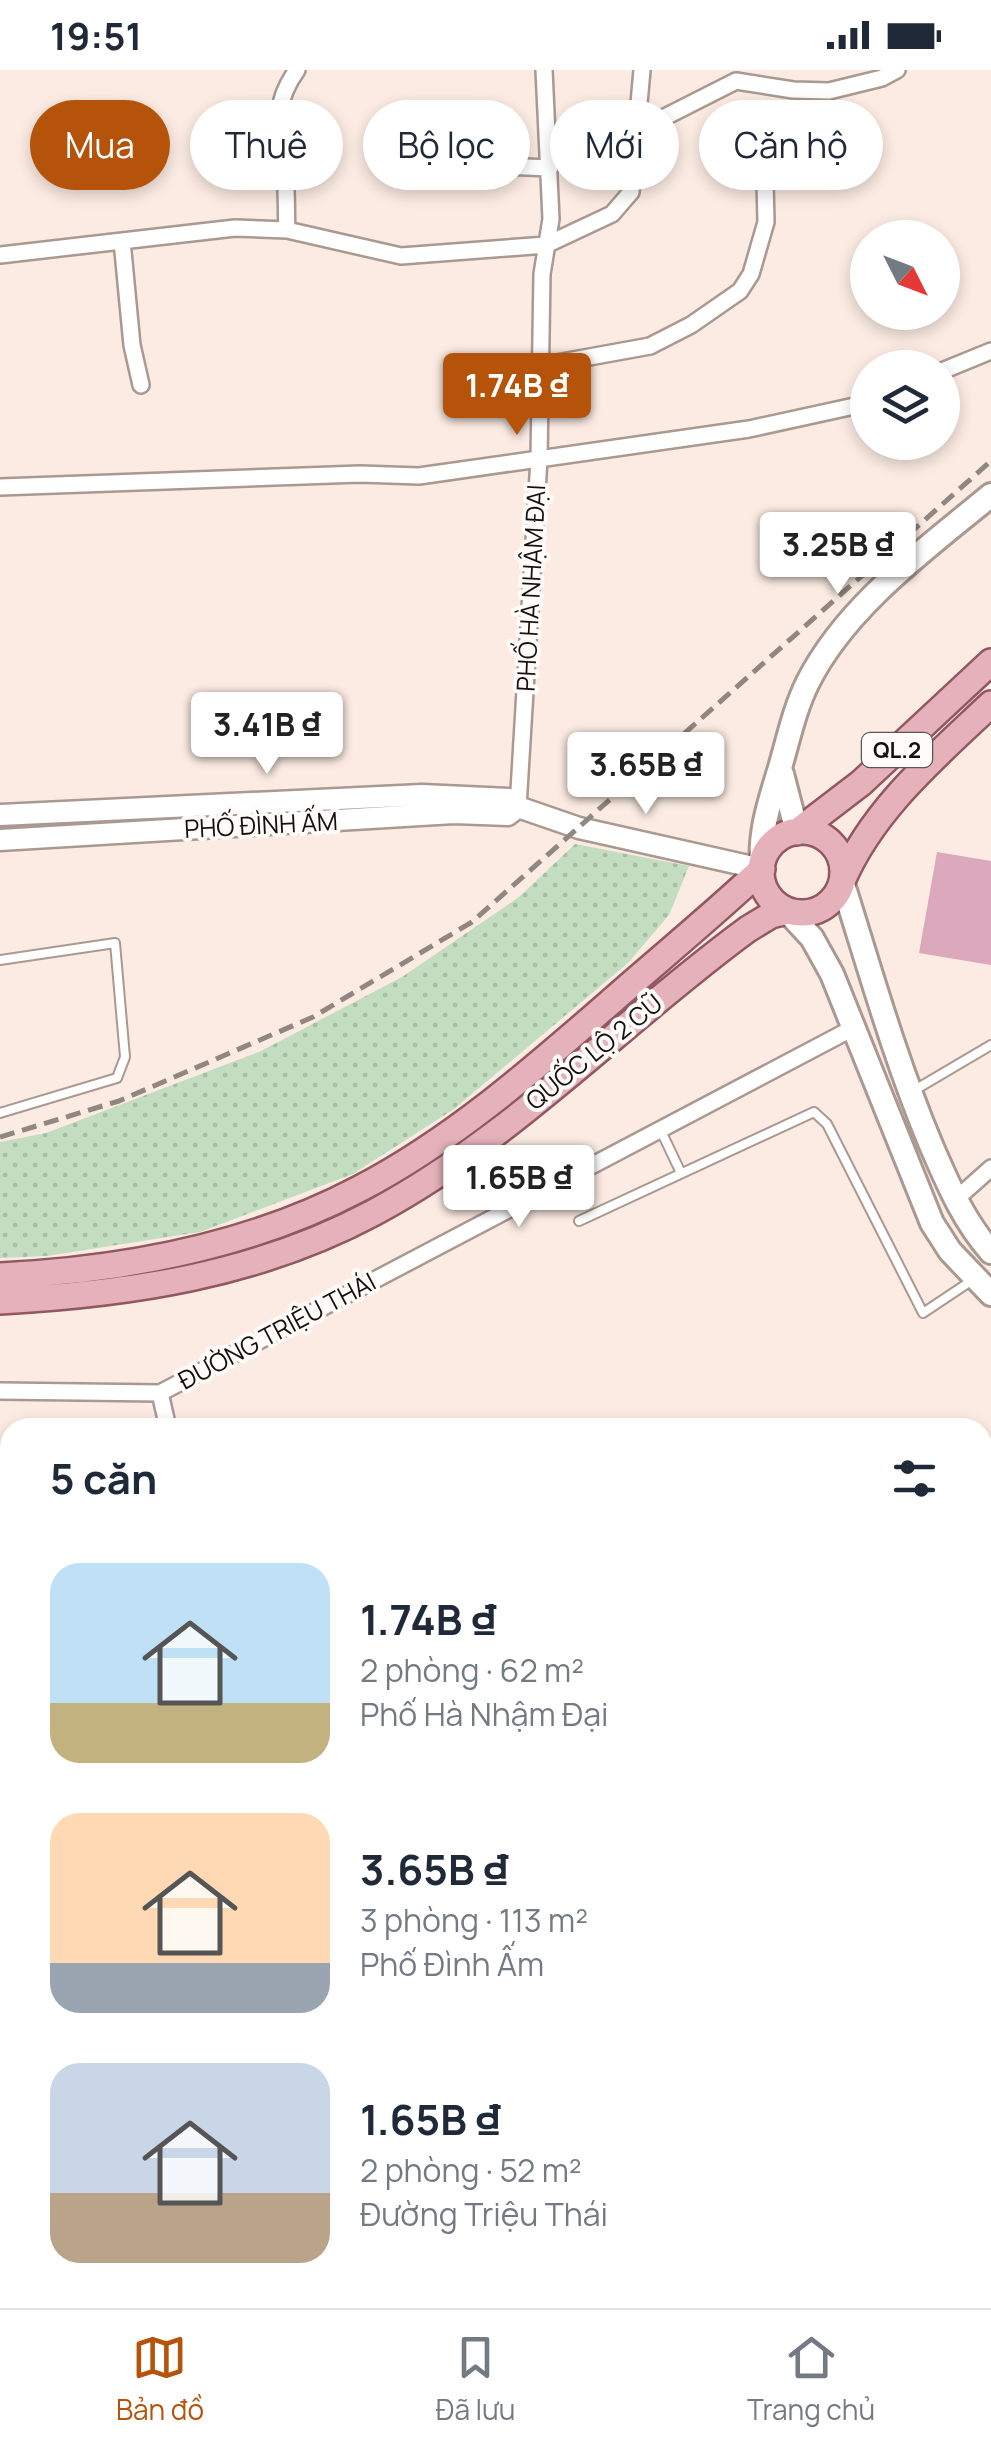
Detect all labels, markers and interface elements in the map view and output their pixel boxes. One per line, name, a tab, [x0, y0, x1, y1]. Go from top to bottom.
text: 19:51	[50, 9, 142, 61]
chip: Mua	[30, 100, 170, 190]
chip: Thuê	[190, 100, 343, 190]
chip: Bộ lọc	[363, 100, 530, 190]
chip: Mới	[550, 100, 679, 190]
chip: Căn hộ	[699, 100, 883, 190]
north arrow	[850, 220, 960, 330]
map controls	[850, 220, 960, 460]
button: layers	[850, 350, 960, 460]
pin: 1.74B ₫	[425, 353, 609, 438]
text: 1.74B ₫	[465, 363, 569, 407]
street label: PHỐ HÀ NHẬM ĐẠI	[508, 484, 553, 692]
pin: 3.25B ₫	[746, 512, 930, 597]
text: 3.25B ₫	[782, 522, 894, 566]
pin: 3.41B ₫	[175, 692, 359, 777]
text: 3.41B ₫	[213, 702, 321, 746]
pin: 3.65B ₫	[554, 732, 738, 817]
road number: QL.2	[862, 733, 932, 767]
text: 3.65B ₫	[589, 742, 703, 786]
street label: PHỐ ĐÌNH ẤM	[183, 803, 339, 846]
street label: QUỐC LỘ 2 CŨ	[518, 986, 669, 1118]
pin: 1.65B ₫	[427, 1145, 611, 1230]
text: 1.65B ₫	[465, 1155, 573, 1199]
street label: ĐƯỜNG TRIỆU THÁI	[172, 1264, 382, 1397]
text: 5 căn	[50, 1449, 157, 1507]
icon: filters	[887, 1451, 942, 1506]
text: 1.74B ₫	[360, 1590, 497, 1648]
icon: home	[130, 1603, 250, 1723]
text: 2 phòng · 62 m²	[360, 1648, 584, 1692]
text: Phố Hà Nhậm Đại	[360, 1692, 609, 1736]
text: 3.65B ₫	[360, 1840, 509, 1898]
icon: home	[130, 1853, 250, 1973]
text: 3 phòng · 113 m²	[360, 1898, 588, 1942]
text: Phố Đình Ấm	[360, 1942, 544, 1986]
text: 1.65B ₫	[360, 2090, 501, 2148]
icon: home	[130, 2103, 250, 2223]
text: 2 phòng · 52 m²	[360, 2148, 582, 2192]
text: Đường Triệu Thái	[360, 2192, 608, 2236]
tab: Bản đồ	[116, 2330, 204, 2428]
tab: Đã lưu	[436, 2330, 515, 2428]
tab: Trang chủ	[747, 2330, 875, 2428]

